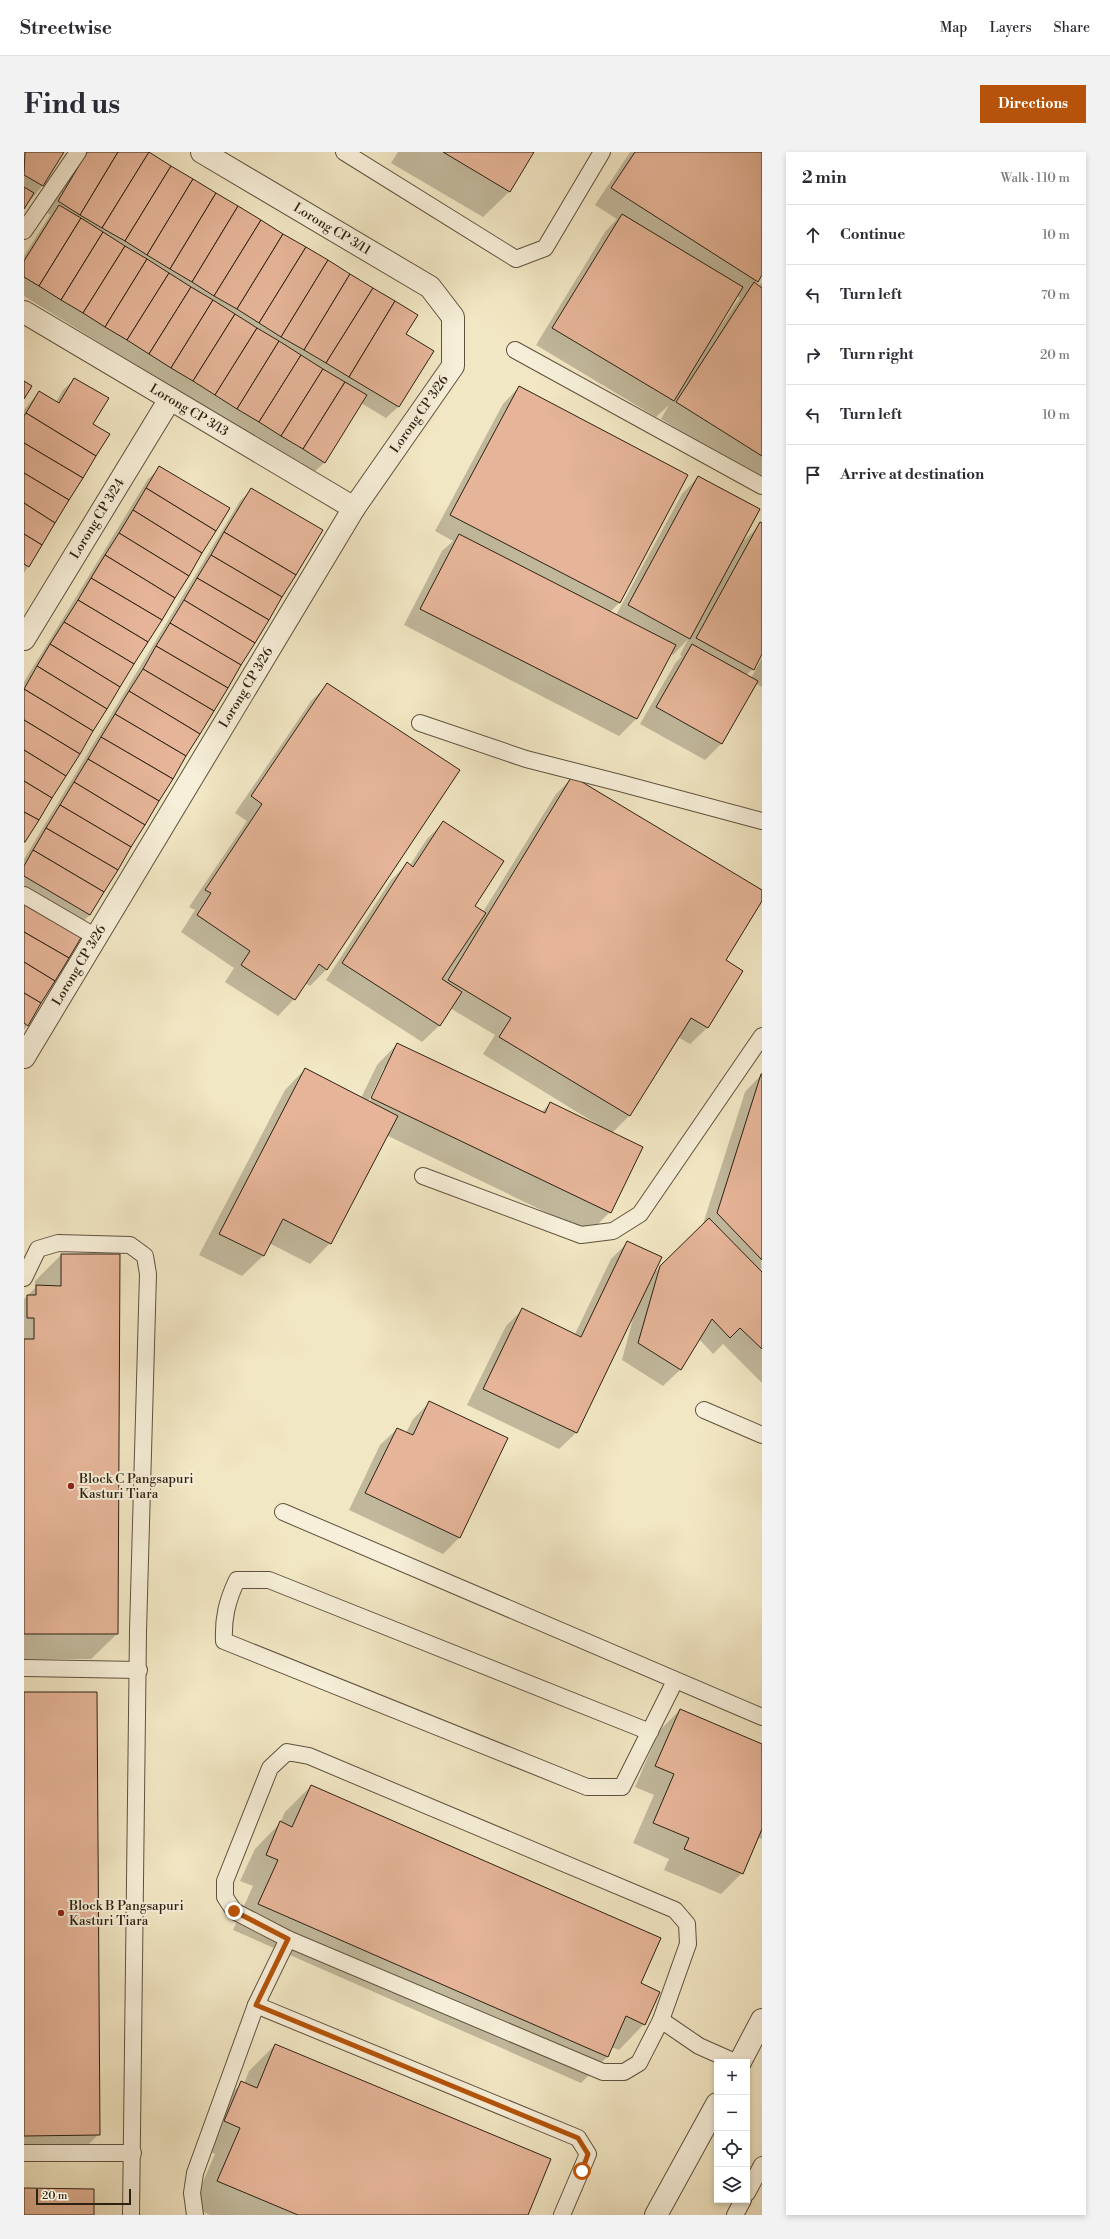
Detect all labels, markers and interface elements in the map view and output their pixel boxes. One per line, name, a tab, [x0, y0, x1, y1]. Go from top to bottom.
text: Streetwise	[20, 16, 112, 40]
text: Map	[940, 19, 967, 37]
text: Layers	[989, 19, 1032, 37]
text: Share	[1054, 19, 1090, 37]
button: Directions	[980, 85, 1086, 123]
text: Find us	[24, 87, 120, 122]
text: 2 min	[802, 167, 847, 189]
text: Walk · 110 m	[1000, 170, 1070, 186]
street label: Lorong CP 3/11	[290, 200, 374, 259]
icon: ahead	[802, 224, 824, 246]
text: Continue	[840, 225, 905, 244]
text: 10 m	[1042, 227, 1070, 243]
icon: left	[802, 284, 824, 306]
text: Turn left	[840, 285, 902, 304]
text: 70 m	[1041, 287, 1070, 303]
icon: right	[802, 344, 824, 366]
text: Turn right	[840, 345, 914, 364]
text: 20 m	[1040, 347, 1070, 363]
street label: Lorong CP 3/26	[387, 372, 452, 456]
street label: Lorong CP 3/13	[147, 380, 231, 440]
icon: left	[802, 404, 824, 426]
text: Turn left	[840, 405, 902, 424]
text: 10 m	[1042, 407, 1070, 423]
icon: arrive	[802, 464, 824, 486]
text: Arrive at destination	[840, 465, 984, 484]
street label: Lorong CP 3/24	[67, 475, 128, 562]
street label: Lorong CP 3/26	[216, 644, 276, 731]
street label: Lorong CP 3/26	[49, 922, 110, 1009]
place label: Block C Pangsapuri Kasturi Tiara	[78, 1471, 194, 1502]
marker: Block C Pangsapuri Kasturi Tiara	[66, 1481, 76, 1491]
place label: Block B Pangsapuri Kasturi Tiara	[68, 1898, 184, 1929]
route end	[225, 1902, 243, 1920]
marker: Block B Pangsapuri Kasturi Tiara	[56, 1908, 66, 1918]
map controls	[714, 2059, 750, 2203]
button: +	[714, 2059, 750, 2095]
button: −	[714, 2095, 750, 2131]
button: locate	[714, 2131, 750, 2167]
route start	[573, 2162, 591, 2180]
button: layers	[714, 2167, 750, 2203]
scale bar	[36, 2187, 131, 2206]
text: 20 m	[42, 2189, 67, 2203]

